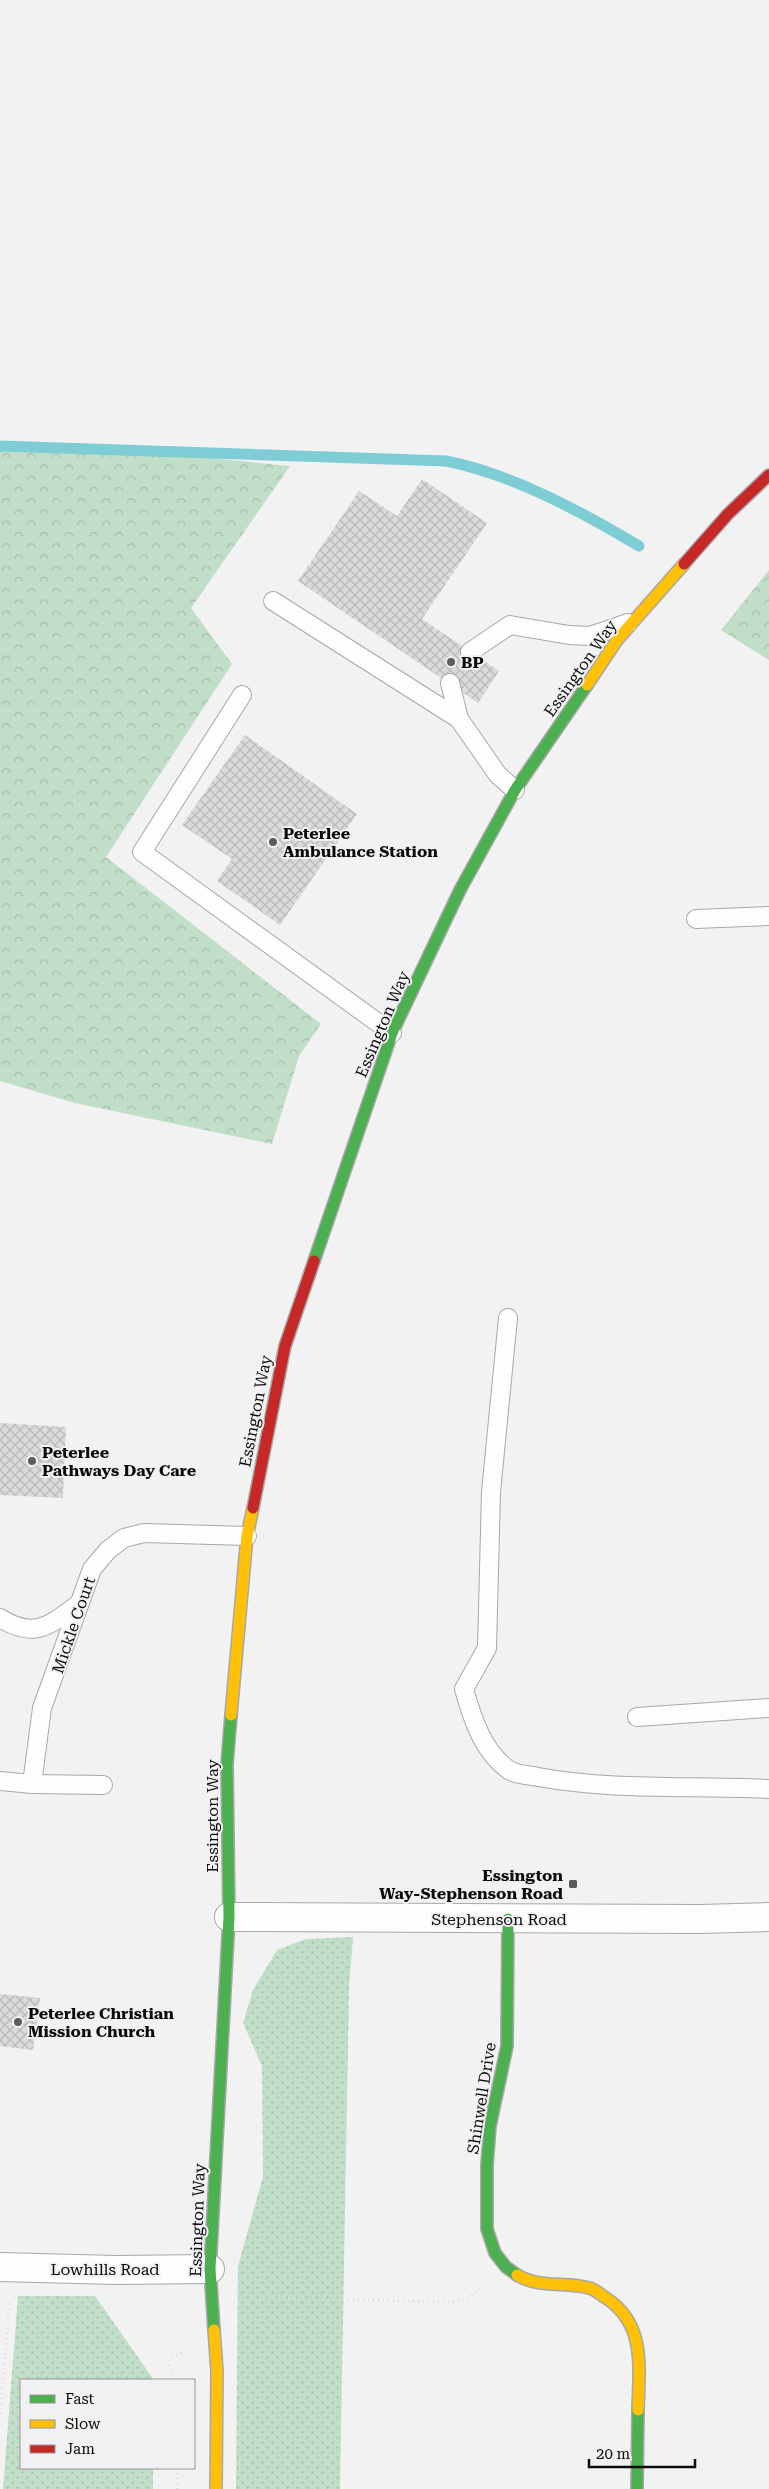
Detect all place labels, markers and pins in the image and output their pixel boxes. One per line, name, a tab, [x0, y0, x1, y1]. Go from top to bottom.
place label: BP	[461, 653, 484, 672]
marker: BP	[445, 656, 457, 668]
place label: Peterlee Ambulance Station	[283, 824, 438, 861]
marker: Peterlee Ambulance Station	[267, 836, 279, 848]
place label: Peterlee Pathways Day Care	[42, 1443, 196, 1480]
marker: Peterlee Pathways Day Care	[26, 1455, 38, 1467]
place label: Essington Way-Stephenson Road	[379, 1866, 563, 1903]
marker: Essington Way-Stephenson Road	[567, 1878, 579, 1890]
place label: Peterlee Christian Mission Church	[28, 2004, 174, 2041]
marker: Peterlee Christian Mission Church	[12, 2016, 24, 2028]

